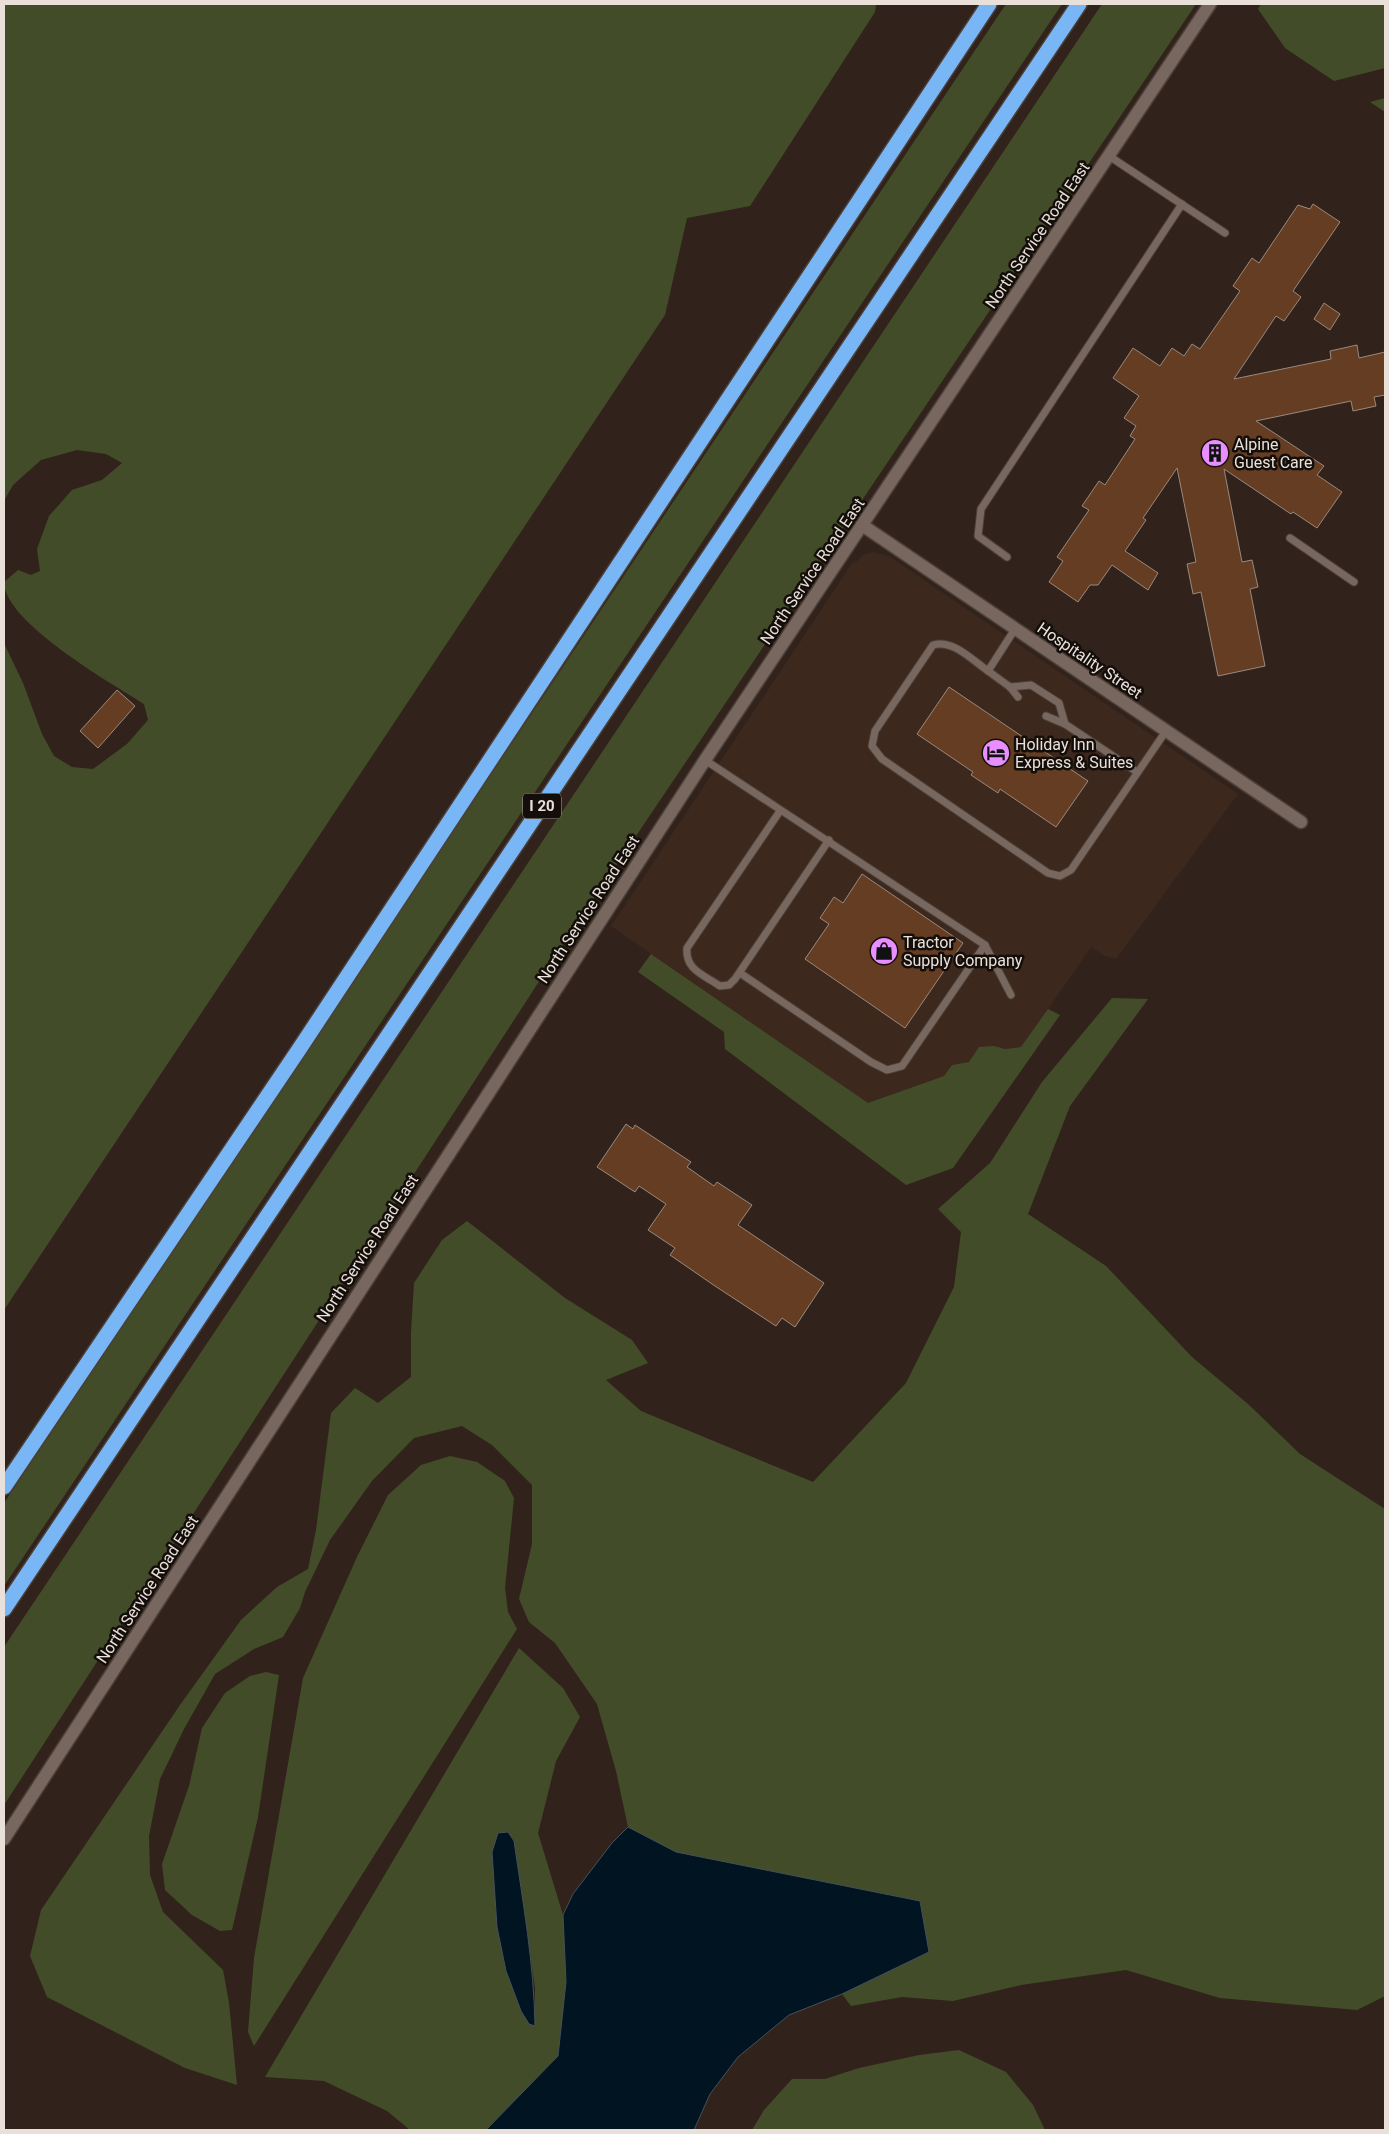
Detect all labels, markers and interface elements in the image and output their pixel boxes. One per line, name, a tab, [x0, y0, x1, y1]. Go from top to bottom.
street label: North Service Road East	[981, 159, 1093, 312]
place label: Alpine Guest Care	[1234, 435, 1313, 472]
building icon: Alpine Guest Care	[1200, 438, 1230, 468]
street label: North Service Road East	[756, 495, 868, 648]
street label: Hospitality Street	[1034, 618, 1146, 703]
place label: Holiday Inn Express & Suites	[1015, 735, 1133, 772]
hotel icon: Holiday Inn Express & Suites	[981, 738, 1011, 768]
road number: I 20	[523, 794, 561, 818]
street label: North Service Road East	[534, 832, 643, 987]
place label: Tractor Supply Company	[903, 933, 1023, 970]
shop icon: Tractor Supply Company	[869, 936, 899, 966]
street label: North Service Road East	[313, 1171, 422, 1326]
street label: North Service Road East	[93, 1512, 202, 1667]

